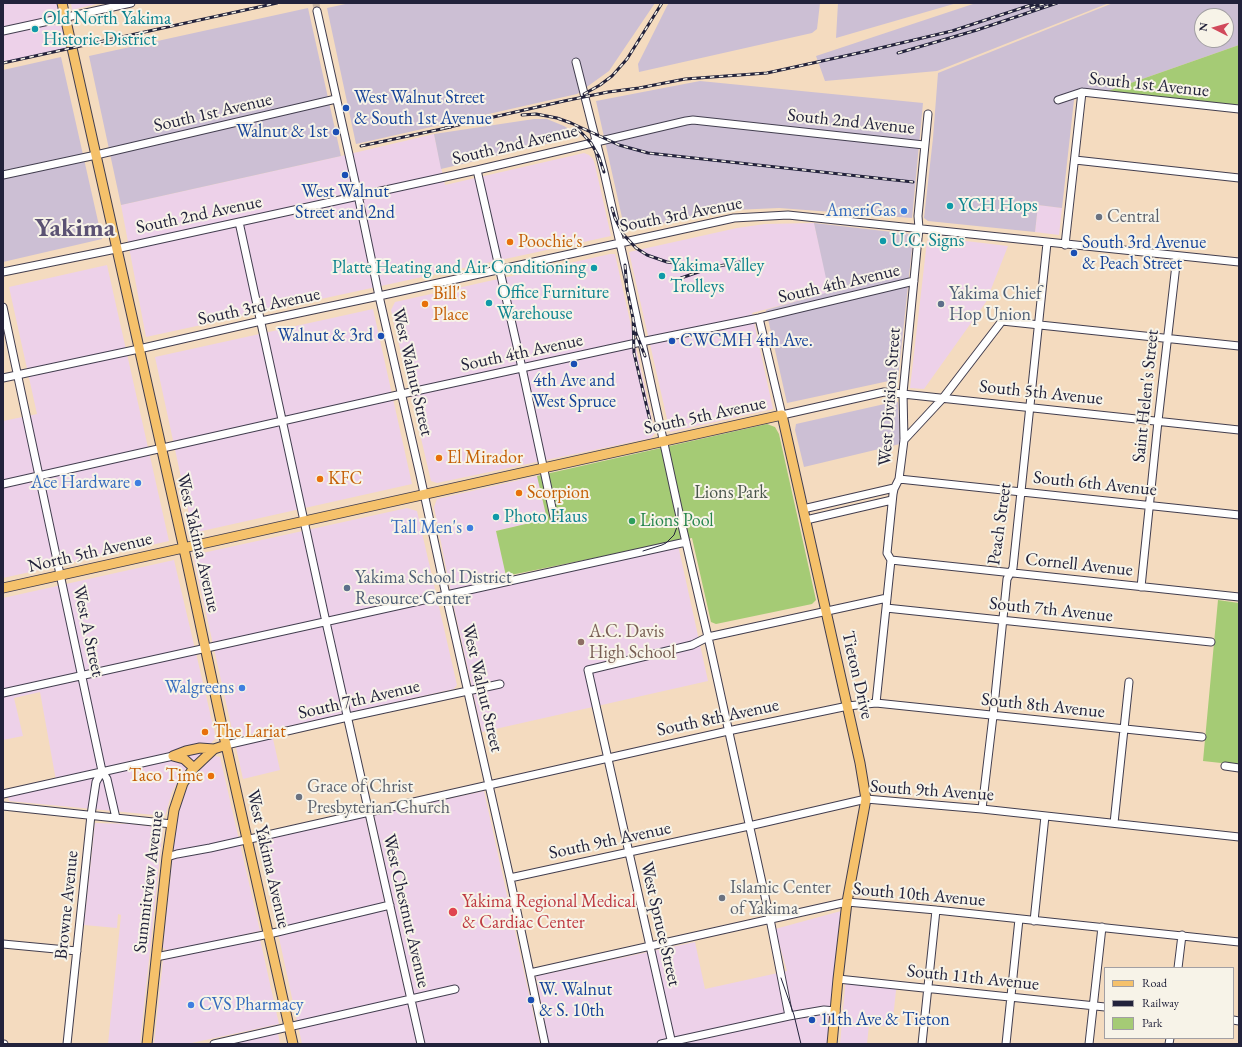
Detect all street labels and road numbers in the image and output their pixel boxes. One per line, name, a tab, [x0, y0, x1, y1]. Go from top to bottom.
street label: South 1st Avenue	[1088, 68, 1210, 102]
street label: South 1st Avenue	[152, 89, 274, 137]
street label: South 2nd Avenue	[786, 105, 916, 139]
street label: South 2nd Avenue	[450, 120, 580, 170]
street label: South 2nd Avenue	[134, 191, 264, 239]
street label: South 3rd Avenue	[618, 193, 744, 237]
street label: South 4th Avenue	[776, 260, 902, 308]
street label: South 3rd Avenue	[196, 284, 322, 330]
street label: West Walnut Street	[387, 306, 437, 438]
street label: West Division Street	[874, 327, 906, 467]
street label: Saint Helen's Street	[1128, 328, 1164, 464]
street label: South 4th Avenue	[459, 330, 585, 376]
street label: South 5th Avenue	[978, 376, 1104, 410]
street label: South 5th Avenue	[642, 393, 768, 439]
street label: South 6th Avenue	[1032, 467, 1158, 501]
street label: West Yakima Avenue	[172, 471, 224, 615]
street label: Peach Street	[984, 481, 1016, 567]
street label: North 5th Avenue	[26, 528, 154, 578]
street label: Cornell Avenue	[1024, 549, 1134, 581]
street label: West A Street	[68, 584, 108, 678]
street label: South 7th Avenue	[988, 593, 1114, 627]
street label: West Walnut Street	[457, 622, 507, 754]
street label: Tieton Drive	[836, 629, 878, 721]
street label: South 7th Avenue	[296, 676, 422, 724]
street label: South 8th Avenue	[980, 689, 1106, 723]
street label: South 8th Avenue	[655, 695, 781, 741]
street label: South 9th Avenue	[869, 776, 995, 806]
street label: West Yakima Avenue	[242, 787, 294, 931]
street label: Summitview Avenue	[130, 810, 168, 954]
street label: South 9th Avenue	[547, 818, 673, 864]
street label: West Chestnut Avenue	[378, 832, 434, 990]
street label: Browne Avenue	[51, 850, 83, 960]
street label: West Spruce Street	[635, 860, 685, 988]
street label: South 10th Avenue	[852, 878, 986, 912]
street label: South 11th Avenue	[906, 960, 1040, 996]

